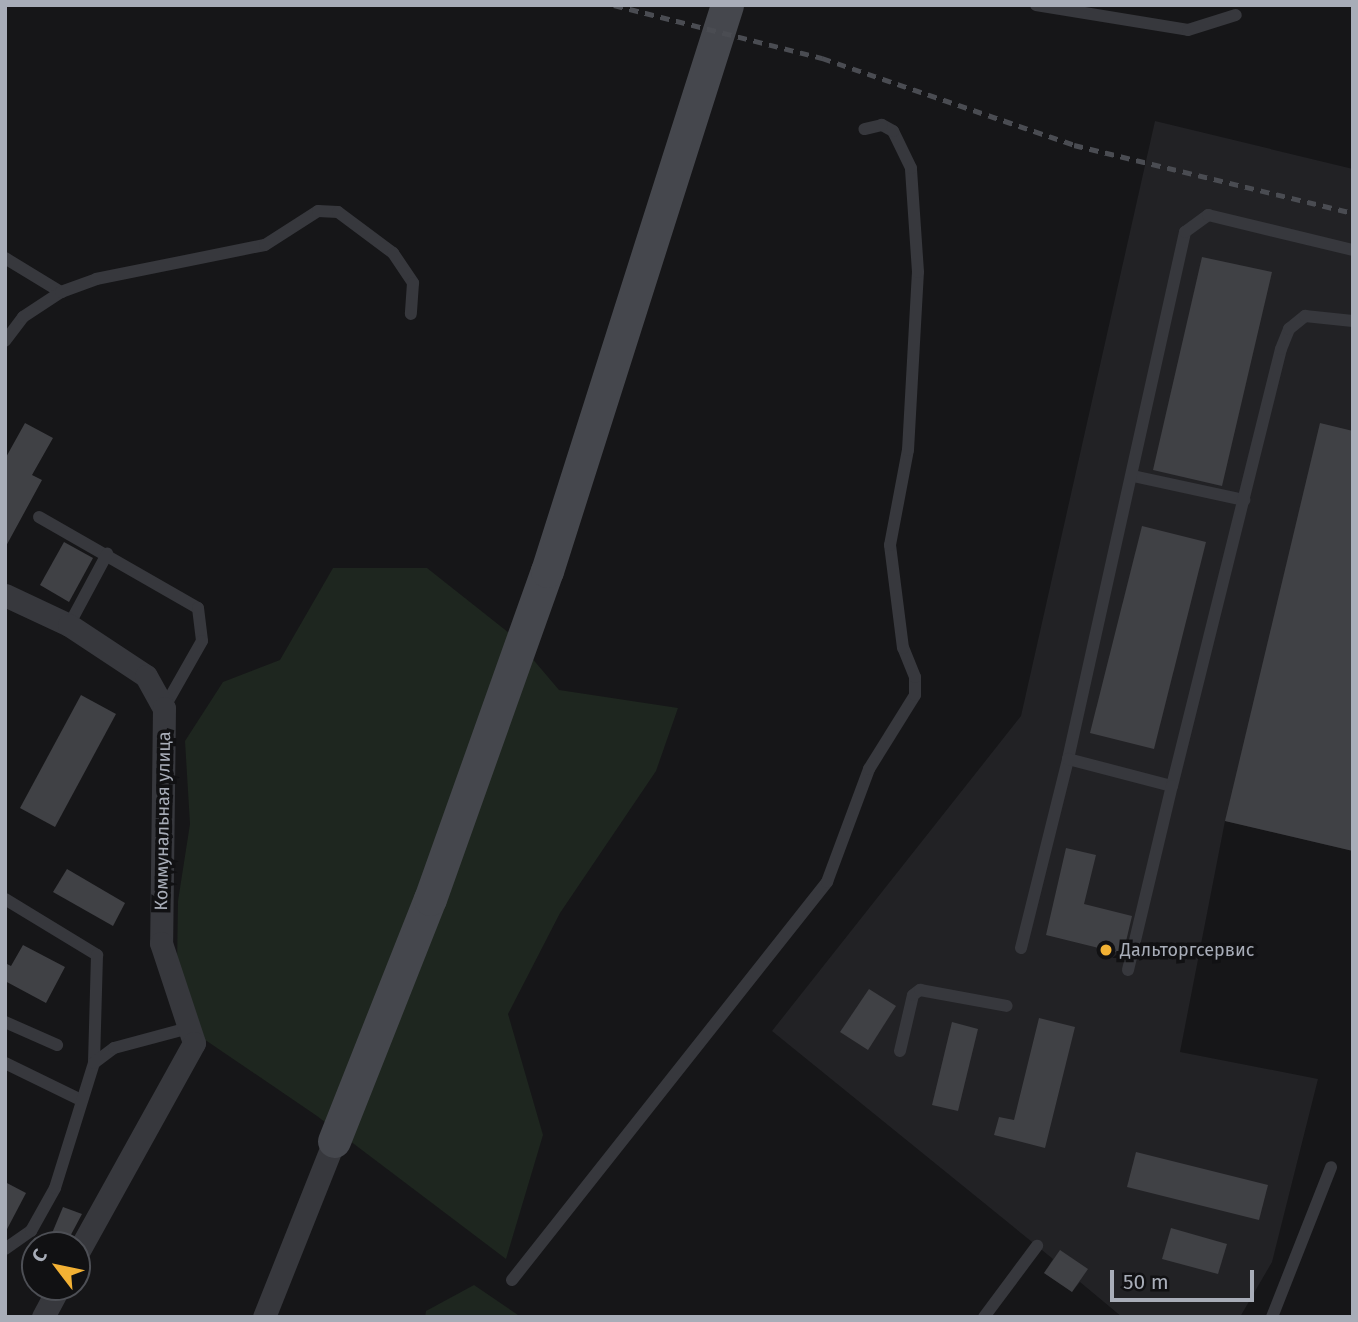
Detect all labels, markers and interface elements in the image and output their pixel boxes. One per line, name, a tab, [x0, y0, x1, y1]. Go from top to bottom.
street label: Коммунальная улица	[151, 731, 175, 911]
place label: Дальторгсервис	[1120, 939, 1254, 961]
marker: Дальторгсервис	[1098, 942, 1114, 958]
north arrow	[21, 1231, 91, 1301]
text: С	[27, 1245, 52, 1266]
scale bar	[1113, 1256, 1256, 1300]
text: 50 m	[1123, 1269, 1169, 1295]

